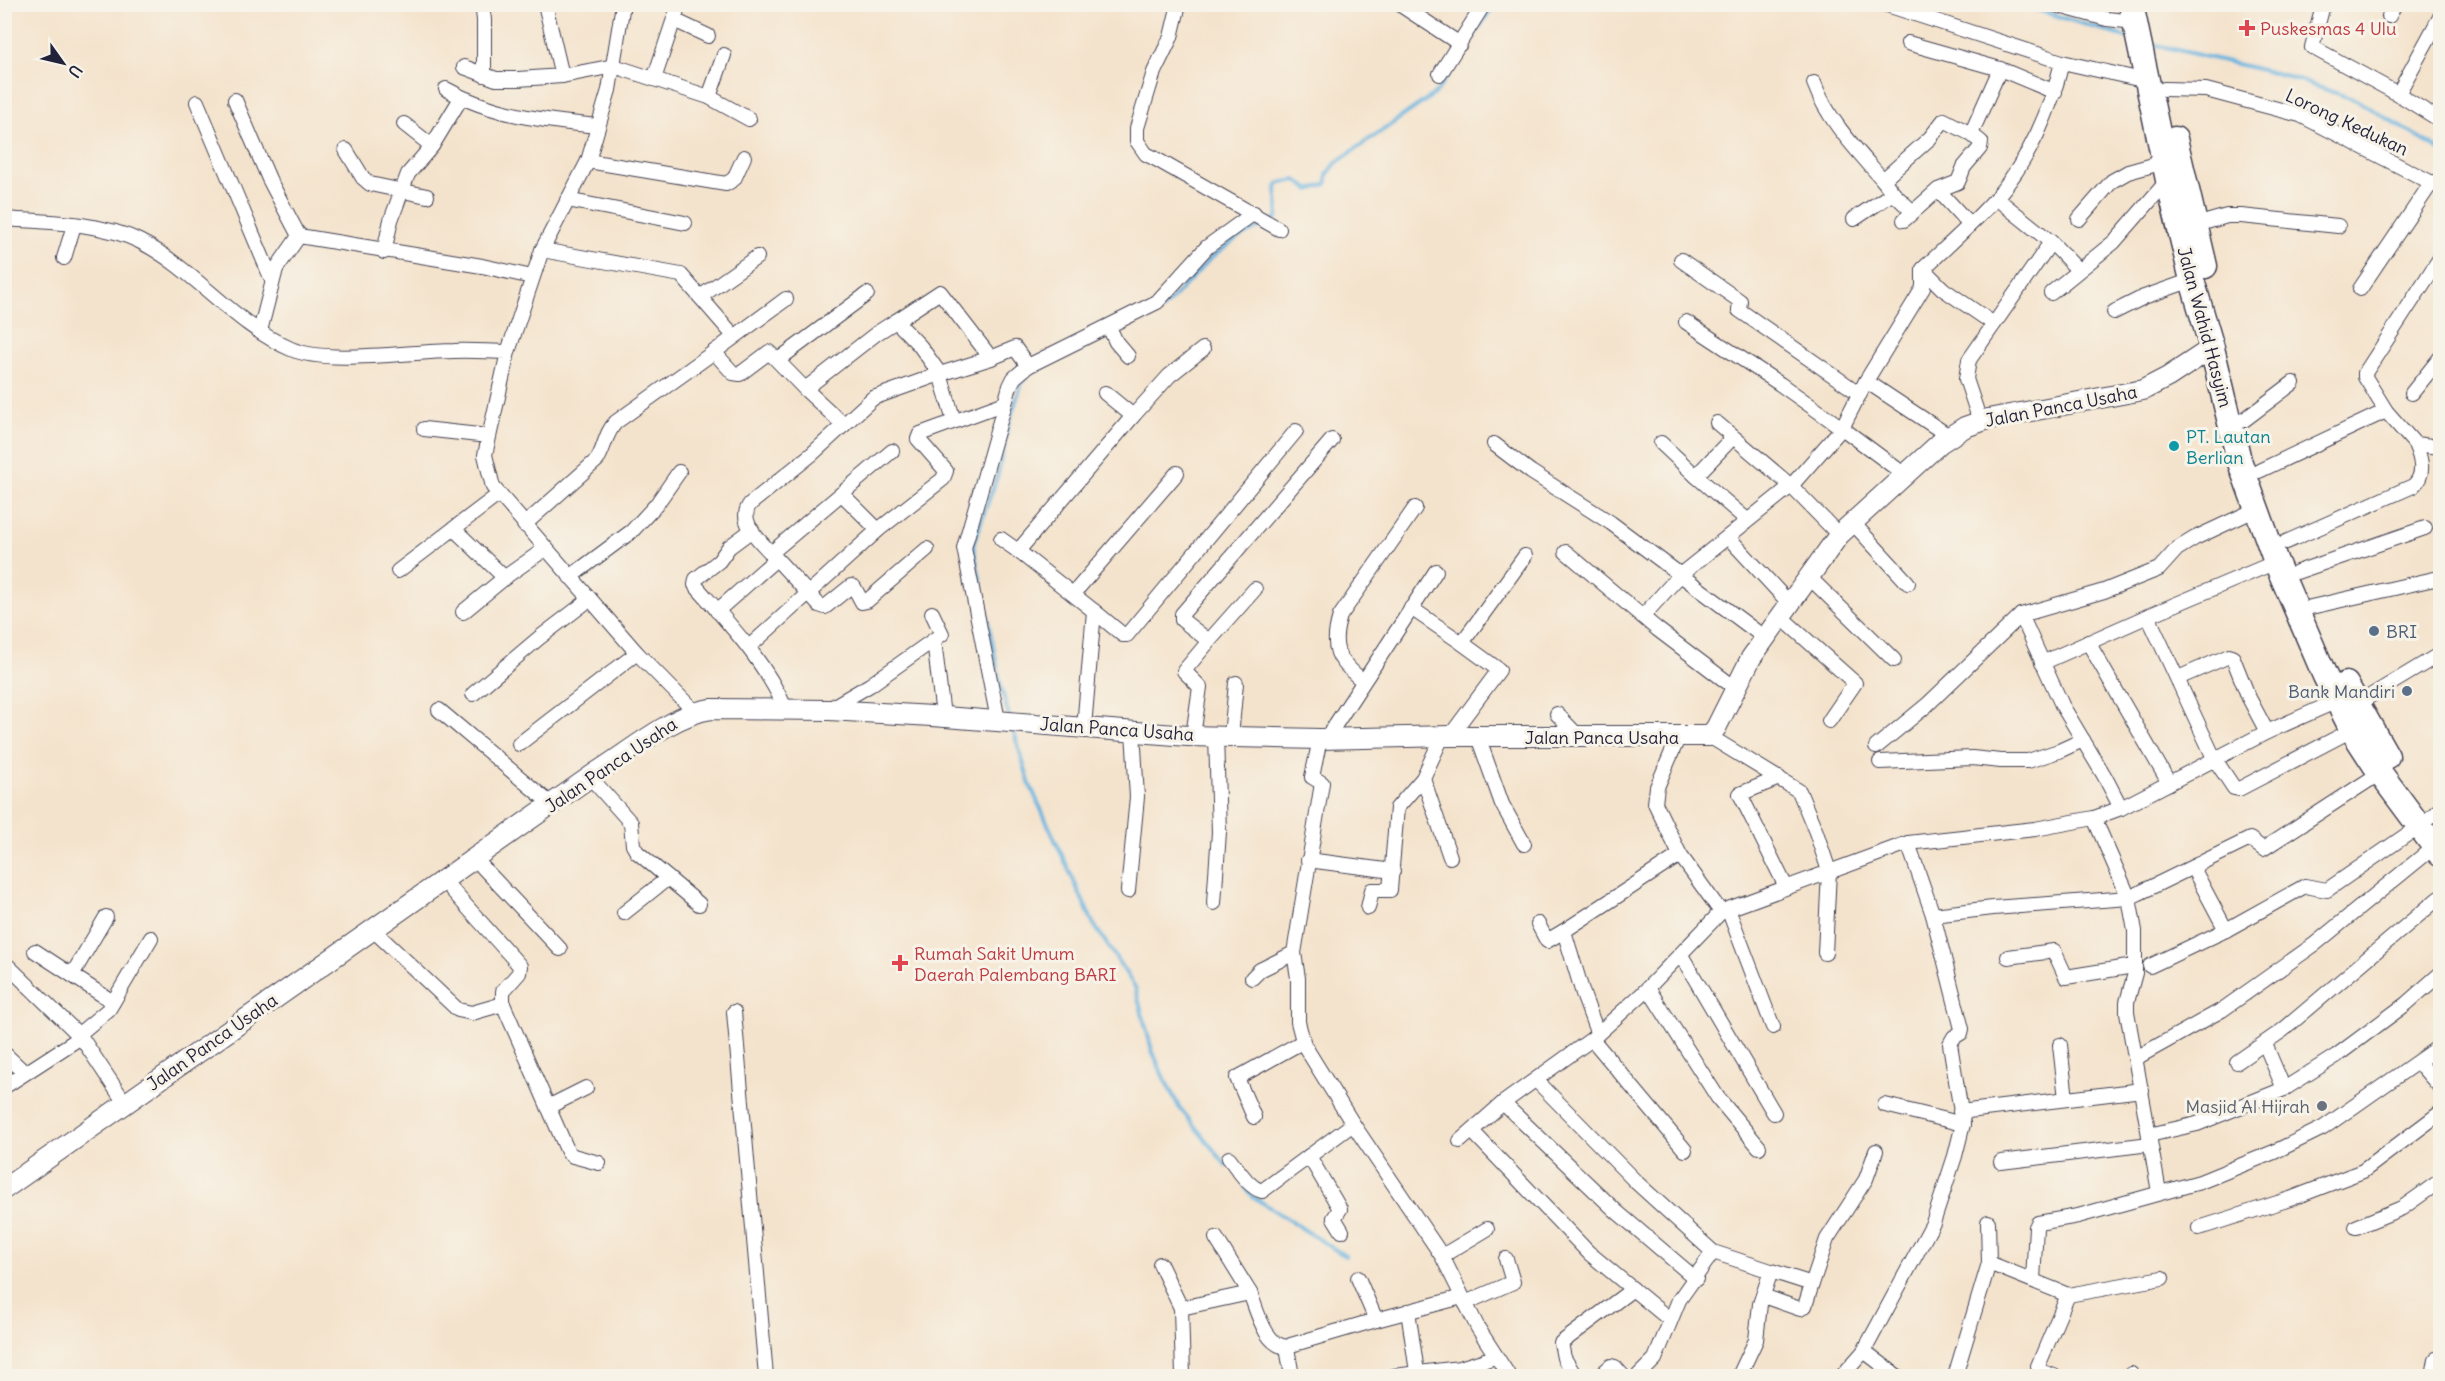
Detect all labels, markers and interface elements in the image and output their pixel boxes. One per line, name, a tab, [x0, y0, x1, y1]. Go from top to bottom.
place label: Puskesmas 4 Ulu	[2260, 17, 2396, 40]
marker: Puskesmas 4 Ulu	[2238, 19, 2256, 37]
north arrow	[33, 33, 93, 93]
text: U	[64, 61, 87, 82]
street label: Lorong Kedukan	[2282, 83, 2412, 161]
street label: Jalan Wahid Hasyim	[2173, 244, 2238, 410]
street label: Jalan Panca Usaha	[1983, 380, 2139, 432]
place label: PT. Lautan Berlian	[2186, 425, 2271, 469]
marker: PT. Lautan Berlian	[2167, 439, 2181, 453]
place label: BRI	[2386, 620, 2417, 643]
marker: BRI	[2367, 624, 2381, 638]
place label: Bank Mandiri	[2288, 680, 2395, 703]
marker: Bank Mandiri	[2400, 684, 2414, 698]
street label: Jalan Panca Usaha	[541, 712, 681, 818]
street label: Jalan Panca Usaha	[1039, 712, 1195, 746]
street label: Jalan Panca Usaha	[1525, 726, 1679, 749]
place label: Rumah Sakit Umum Daerah Palembang BARI	[914, 942, 1117, 986]
marker: Rumah Sakit Umum Daerah Palembang BARI	[891, 954, 909, 972]
street label: Jalan Panca Usaha	[142, 988, 282, 1096]
place label: Masjid Al Hijrah	[2185, 1095, 2310, 1118]
marker: Masjid Al Hijrah	[2315, 1099, 2329, 1113]

